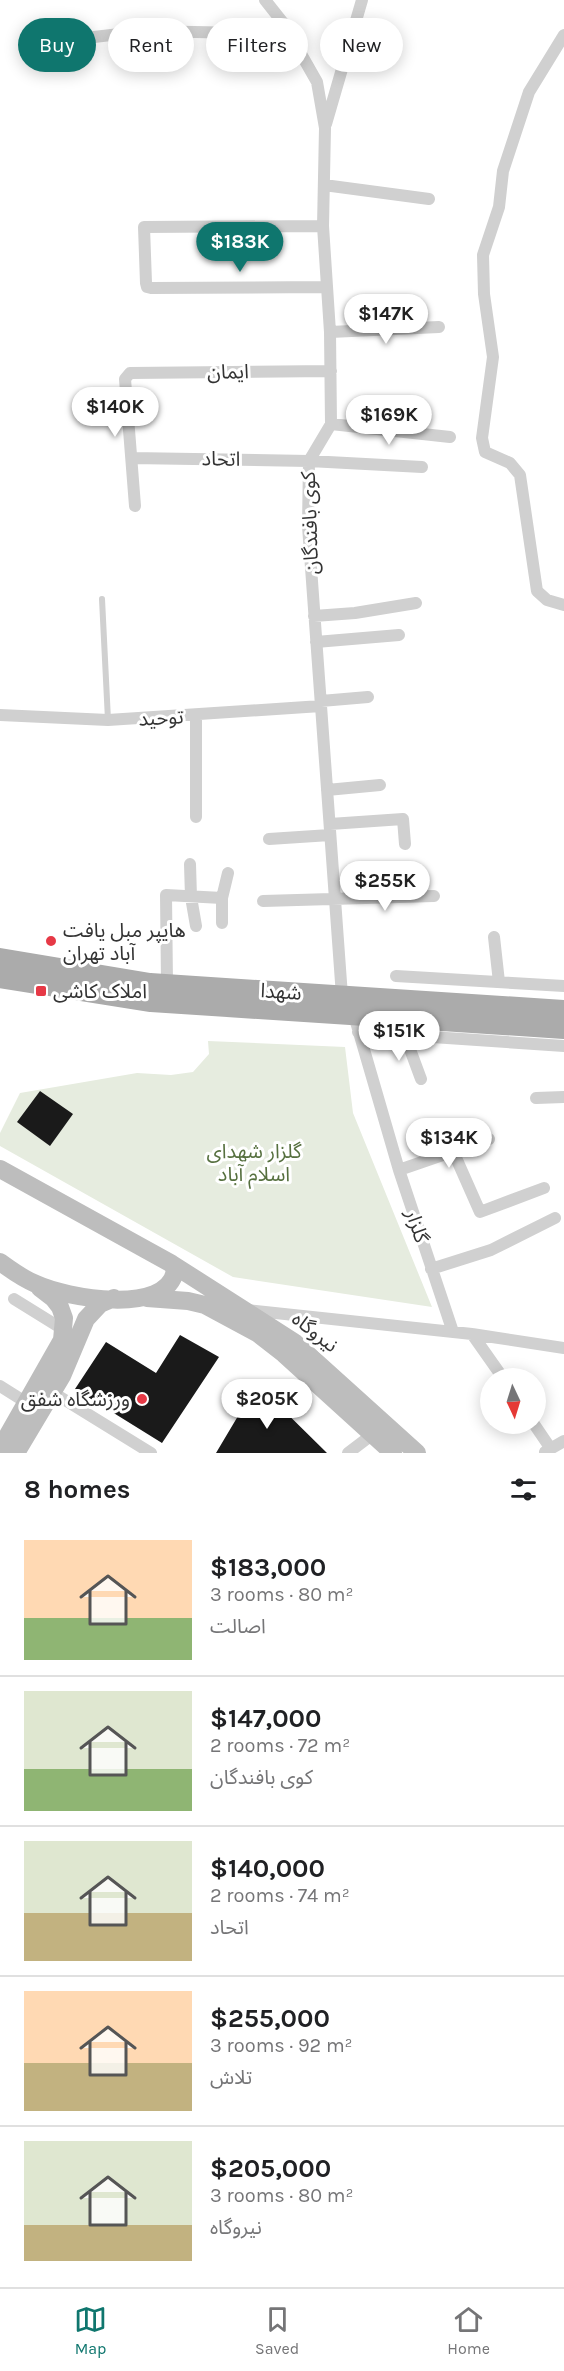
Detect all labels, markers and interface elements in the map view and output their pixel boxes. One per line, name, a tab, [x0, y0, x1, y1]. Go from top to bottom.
chip: Buy	[18, 18, 96, 72]
chip: Rent	[108, 18, 194, 72]
chip: Filters	[206, 18, 308, 72]
chip: New	[320, 18, 403, 72]
pin: $183K	[198, 222, 282, 273]
text: $183K	[210, 230, 270, 253]
pin: $147K	[344, 294, 428, 345]
text: $147K	[358, 302, 414, 325]
street label: ایمان	[207, 360, 249, 384]
pin: $140K	[73, 387, 157, 438]
text: $140K	[86, 395, 144, 418]
pin: $169K	[347, 395, 431, 446]
text: $169K	[360, 403, 418, 426]
street label: اتحاد	[201, 447, 241, 471]
street label: کوی بافندگان	[297, 470, 323, 575]
street label: توحید	[138, 705, 184, 731]
pin: $255K	[343, 861, 427, 912]
text: $255K	[354, 869, 416, 892]
place label: هایپر مبل یافت آباد تهران	[63, 919, 186, 965]
marker: هایپر مبل یافت آباد تهران	[44, 934, 58, 948]
street label: شهدا	[260, 979, 302, 1005]
place label: املاک کاشی	[53, 980, 147, 1003]
marker: املاک کاشی	[34, 984, 48, 998]
pin: $151K	[357, 1011, 441, 1062]
text: $151K	[373, 1019, 425, 1042]
pin: $134K	[407, 1118, 491, 1169]
text: $134K	[420, 1126, 478, 1149]
park label: گلزار شهدای اسلام آباد	[207, 1140, 302, 1189]
street label: گلزار	[401, 1205, 433, 1246]
street label: نیروگاه	[287, 1307, 343, 1357]
north arrow	[480, 1368, 546, 1434]
map controls	[480, 1368, 546, 1434]
pin: $205K	[225, 1379, 309, 1430]
text: $205K	[235, 1387, 299, 1410]
place label: ورزشگاه شفق	[21, 1388, 130, 1412]
marker: ورزشگاه شفق	[135, 1392, 149, 1406]
icon: filters	[507, 1473, 540, 1506]
text: 8 homes	[24, 1474, 130, 1505]
text: $183,000	[210, 1552, 326, 1583]
icon: home	[72, 1564, 144, 1636]
text: 3 rooms · 80 m²	[210, 1583, 354, 1606]
text: اصالت	[210, 1615, 266, 1638]
text: $147,000	[210, 1703, 322, 1734]
icon: home	[72, 1715, 144, 1787]
text: 2 rooms · 72 m²	[210, 1734, 350, 1757]
text: کوی بافندگان	[210, 1766, 313, 1789]
text: $140,000	[210, 1853, 325, 1884]
icon: home	[72, 1865, 144, 1937]
text: 2 rooms · 74 m²	[210, 1884, 350, 1907]
text: اتحاد	[210, 1916, 249, 1939]
text: $255,000	[210, 2003, 330, 2034]
icon: home	[72, 2015, 144, 2087]
text: 3 rooms · 92 m²	[210, 2034, 353, 2057]
text: تلاش	[210, 2066, 252, 2089]
text: $205,000	[210, 2153, 331, 2184]
icon: home	[72, 2165, 144, 2237]
text: 3 rooms · 80 m²	[210, 2184, 354, 2207]
text: نیروگاه	[210, 2216, 262, 2239]
tab: Map	[74, 2303, 107, 2358]
tab: Saved	[255, 2303, 299, 2358]
tab: Home	[447, 2303, 490, 2358]

